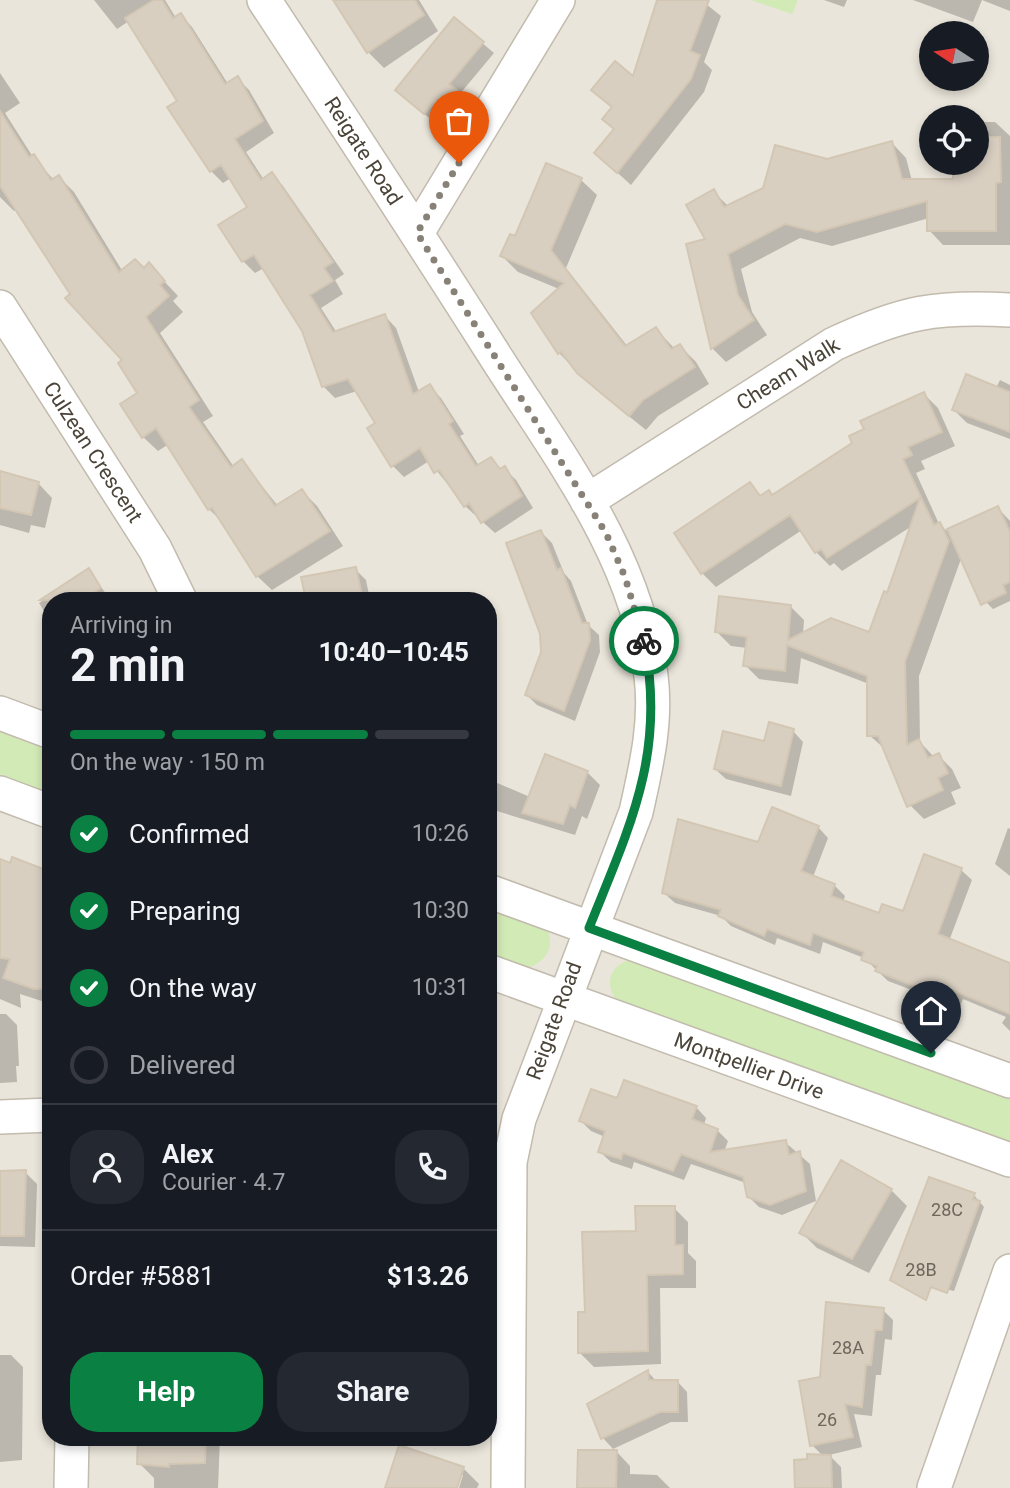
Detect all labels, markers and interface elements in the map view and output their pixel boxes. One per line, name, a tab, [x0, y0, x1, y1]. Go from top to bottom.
north arrow	[919, 21, 989, 91]
map controls	[919, 21, 989, 175]
pin	[429, 91, 489, 163]
street label: Reigate Road	[319, 93, 407, 209]
icon: bag	[440, 102, 478, 140]
button: locate	[919, 105, 989, 175]
street label: Cheam Walk	[732, 333, 844, 415]
street label: Culzean Crescent	[39, 377, 148, 527]
courier	[609, 606, 679, 676]
text: Arriving in	[70, 612, 173, 639]
icon: bike	[625, 622, 663, 660]
text: 10:40–10:45	[319, 637, 469, 667]
text: 2 min	[70, 638, 186, 692]
text: On the way · 150 m	[70, 749, 265, 776]
icon: check	[70, 815, 108, 853]
text: Confirmed	[129, 819, 250, 849]
text: 10:26	[412, 820, 469, 847]
icon: check	[70, 892, 108, 930]
text: Preparing	[129, 896, 241, 926]
text: 10:30	[412, 897, 469, 924]
street label: Reigate Road	[522, 959, 586, 1083]
icon: check	[70, 969, 108, 1007]
text: On the way	[129, 973, 257, 1003]
text: 10:31	[412, 974, 469, 1001]
pin	[901, 981, 961, 1053]
icon: home	[912, 992, 950, 1030]
street label: Montpellier Drive	[671, 1028, 827, 1104]
text: Delivered	[129, 1050, 236, 1080]
button: person	[70, 1130, 144, 1204]
button: phone	[395, 1130, 469, 1204]
text: Alex	[162, 1139, 214, 1169]
text: Courier · 4.7	[162, 1169, 285, 1196]
house number: 28C	[931, 1199, 963, 1220]
house number: 28B	[905, 1259, 937, 1280]
text: Order #5881	[70, 1261, 215, 1291]
text: $13.26	[387, 1261, 469, 1291]
house number: 28A	[832, 1337, 864, 1358]
button: Help	[70, 1352, 263, 1432]
button: Share	[277, 1352, 469, 1432]
house number: 26	[817, 1409, 837, 1430]

